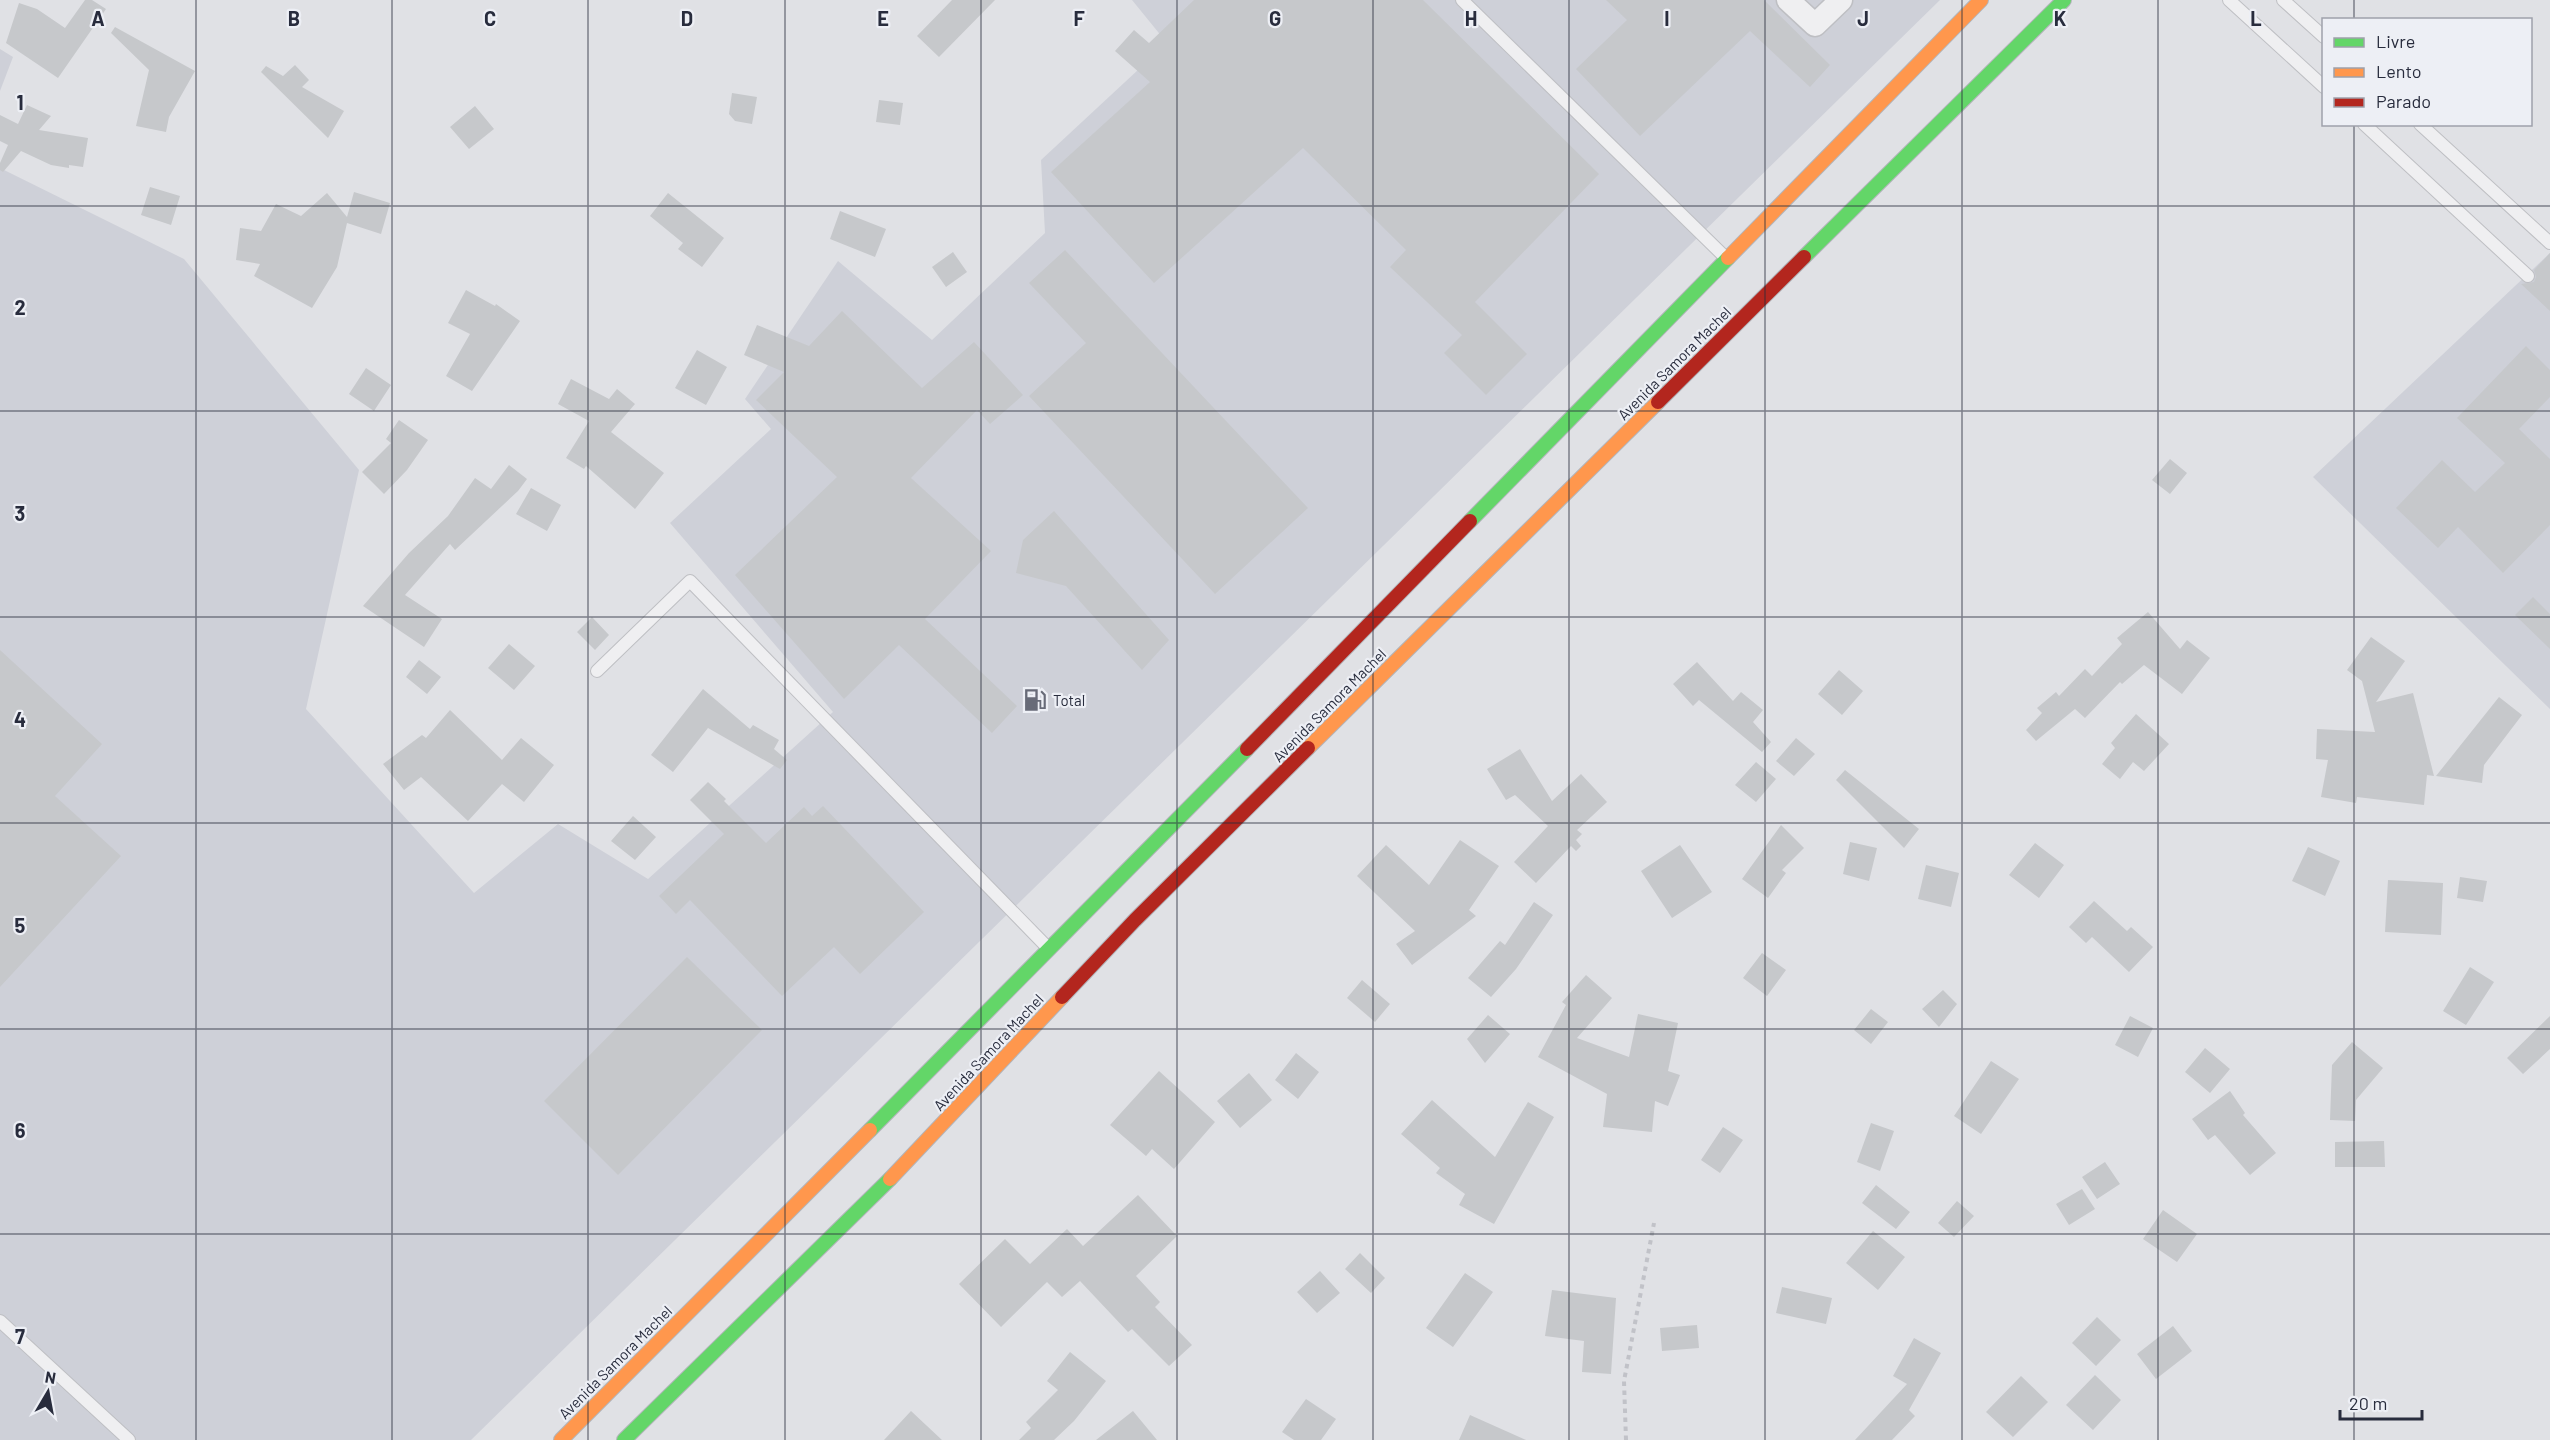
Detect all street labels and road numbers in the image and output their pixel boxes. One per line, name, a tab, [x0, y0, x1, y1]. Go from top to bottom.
street label: Avenida Samora Machel	[1614, 303, 1734, 423]
street label: Avenida Samora Machel	[1269, 645, 1389, 765]
street label: Avenida Samora Machel	[929, 990, 1047, 1114]
street label: Avenida Samora Machel	[555, 1302, 675, 1422]

